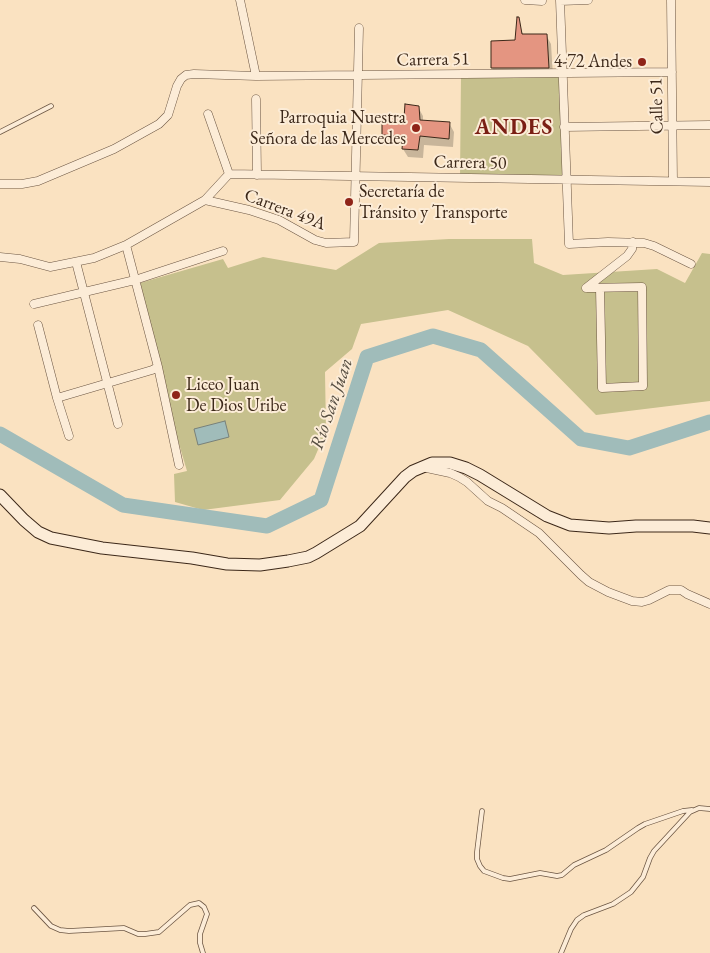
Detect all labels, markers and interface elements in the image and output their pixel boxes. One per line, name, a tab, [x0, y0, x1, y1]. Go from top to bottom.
street label: Carrera 51	[396, 49, 470, 71]
place label: 4-72 Andes	[554, 51, 632, 73]
marker: 4-72 Andes	[636, 56, 648, 68]
street label: Calle 51	[646, 78, 668, 134]
place label: Parroquia Nuestra Señora de las Mercedes	[250, 107, 406, 150]
district label: ANDES	[474, 115, 554, 141]
marker: Parroquia Nuestra Señora de las Mercedes	[410, 122, 422, 134]
street label: Carrera 50	[433, 152, 507, 174]
place label: Secretaría de Tránsito y Transporte	[359, 181, 508, 223]
street label: Carrera 49A	[241, 185, 329, 235]
marker: Secretaría de Tránsito y Transporte	[343, 196, 355, 208]
water label: Río San Juan	[306, 355, 358, 453]
place label: Liceo Juan De Dios Uribe	[186, 374, 286, 416]
marker: Liceo Juan De Dios Uribe	[170, 389, 182, 401]

